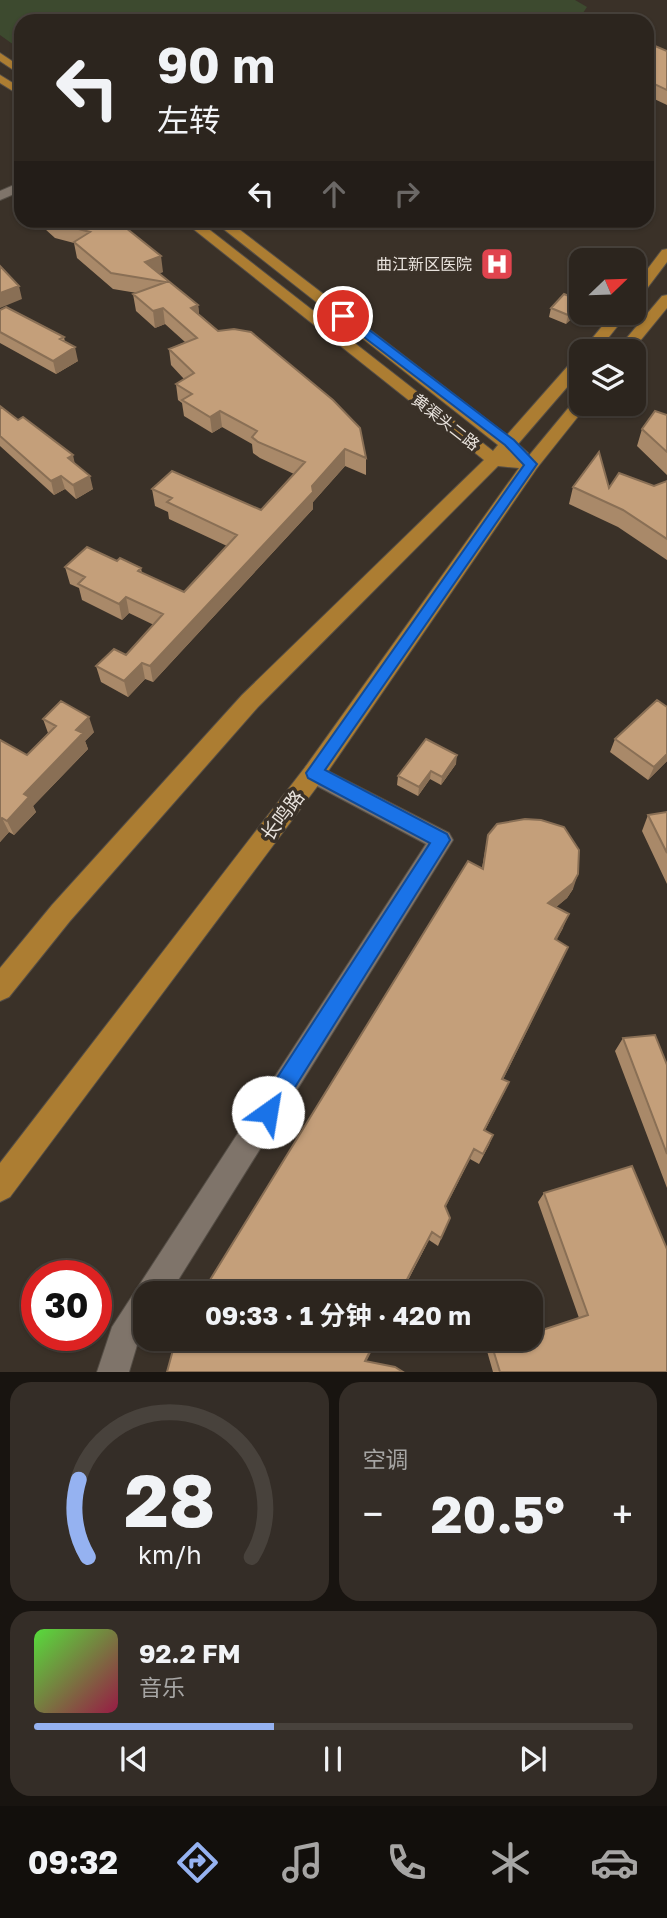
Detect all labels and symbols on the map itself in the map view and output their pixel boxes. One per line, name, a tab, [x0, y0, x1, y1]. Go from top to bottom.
hospital icon: 曲江新区医院	[478, 245, 516, 283]
north arrow	[569, 248, 646, 326]
place label: 曲江新区医院	[376, 254, 472, 274]
pin	[313, 286, 373, 346]
street label: 黄渠头二路	[408, 389, 484, 455]
street label: 长鸣路	[256, 785, 308, 845]
position arrow	[231, 1075, 305, 1149]
speed limit sign: 30	[21, 1260, 112, 1351]

